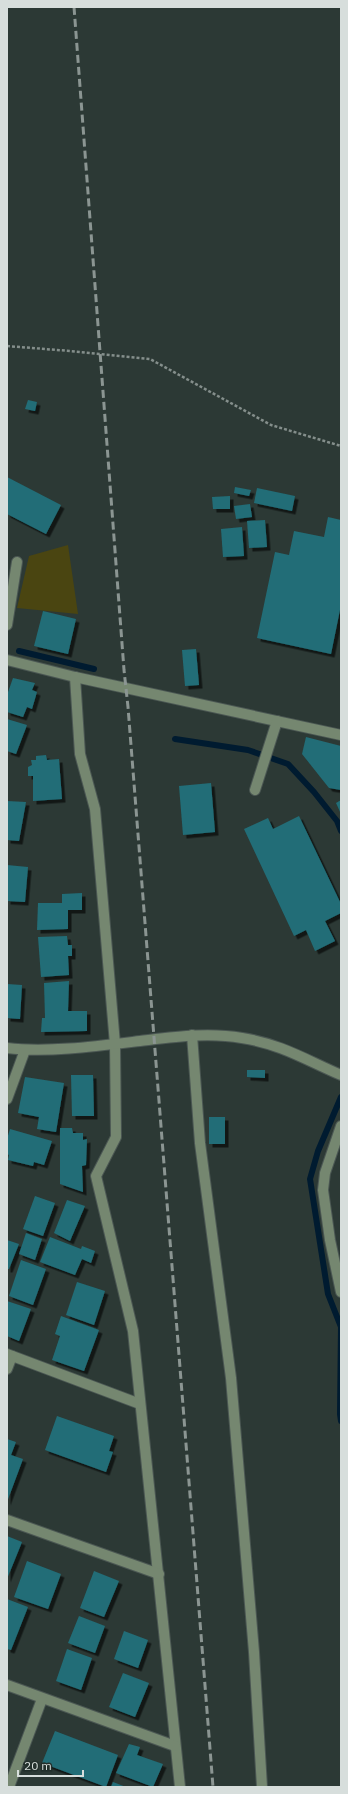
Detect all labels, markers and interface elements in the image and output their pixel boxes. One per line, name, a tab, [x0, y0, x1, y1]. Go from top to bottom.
scale bar	[18, 1752, 83, 1778]
text: 20 m	[24, 1758, 52, 1773]

